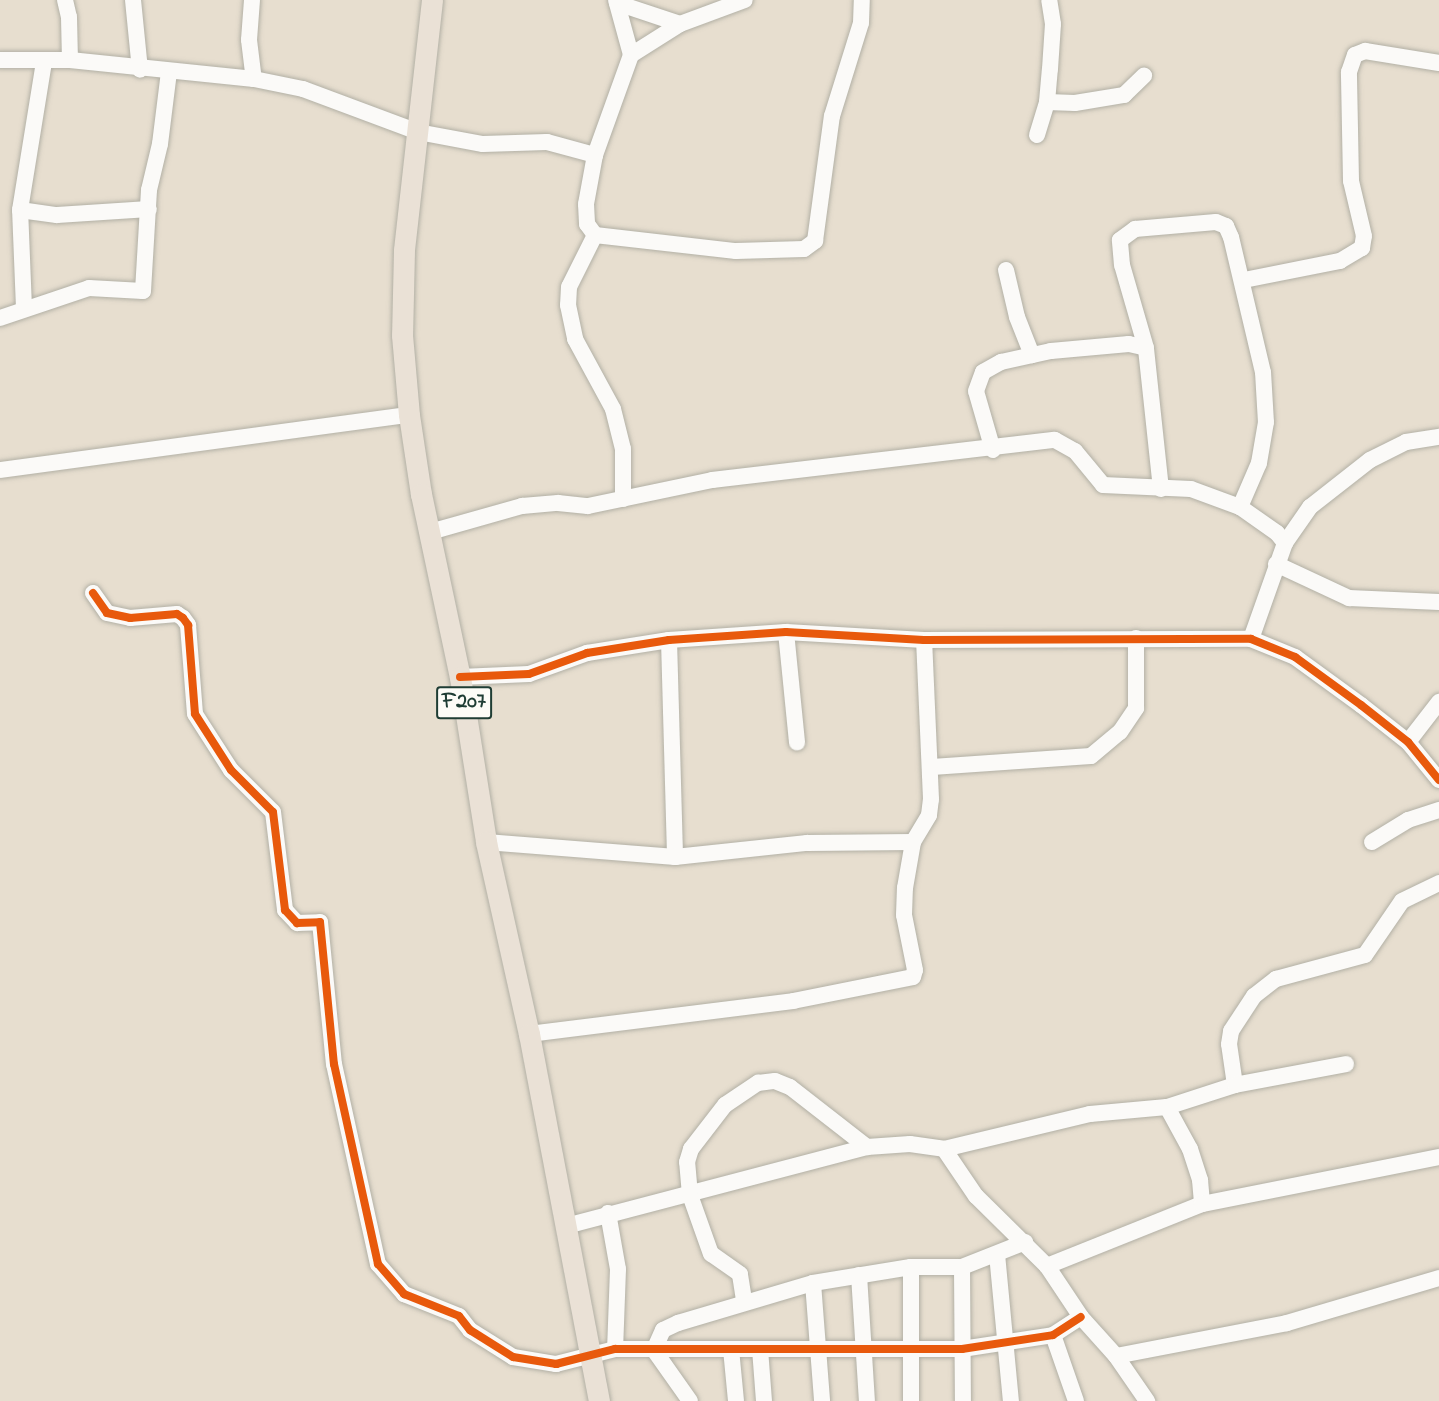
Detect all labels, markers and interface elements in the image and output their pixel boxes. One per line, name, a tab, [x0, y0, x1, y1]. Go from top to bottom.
road number: F207	[436, 684, 492, 722]

